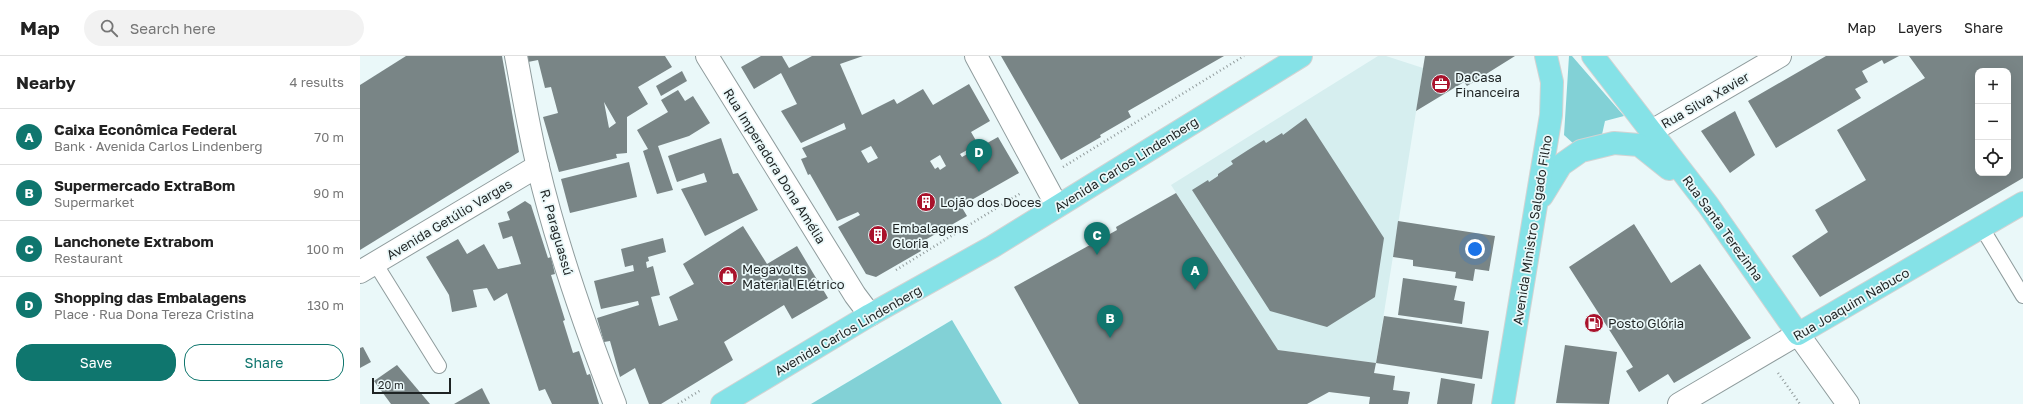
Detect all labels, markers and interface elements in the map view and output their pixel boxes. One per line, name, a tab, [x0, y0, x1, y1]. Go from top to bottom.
search box	[84, 10, 364, 46]
text: Map	[20, 16, 60, 39]
icon: search	[98, 17, 120, 39]
text: Search here	[130, 19, 216, 37]
text: Map	[1847, 19, 1876, 36]
text: Layers	[1898, 19, 1942, 36]
text: Share	[1964, 19, 2003, 36]
street label: Rua Silva Xavier	[1658, 68, 1752, 132]
map controls	[1975, 68, 2011, 176]
button: +	[1975, 68, 2011, 104]
place label: DaCasa Financeira	[1455, 69, 1520, 100]
text: Nearby	[16, 72, 76, 93]
office icon: DaCasa Financeira	[1430, 73, 1452, 95]
text: 4 results	[290, 74, 344, 90]
street label: Rua Imperadora Dona Amélia	[721, 85, 829, 247]
button: −	[1975, 104, 2011, 140]
street label: Avenida Carlos Lindenberg	[1051, 113, 1201, 215]
text: Caixa Econômica Federal	[54, 120, 237, 138]
text: A	[24, 129, 34, 145]
text: 70 m	[314, 129, 344, 145]
street label: Avenida Ministro Salgado Filho	[1509, 134, 1555, 326]
text: Bank · Avenida Carlos Lindenberg	[54, 138, 262, 154]
pin: D	[966, 139, 992, 172]
button: locate	[1975, 140, 2011, 176]
street label: Rua Santa Terezinha	[1679, 172, 1767, 284]
street label: Avenida Getúlio Vargas	[383, 175, 515, 263]
text: Supermercado ExtraBom	[54, 176, 235, 194]
text: B	[24, 185, 34, 201]
text: 90 m	[313, 185, 344, 201]
street label: R. Paraguassú	[537, 187, 577, 277]
building icon: Lojão dos Doces	[915, 191, 937, 213]
text: Supermarket	[54, 194, 135, 210]
place label: Lojão dos Doces	[940, 194, 1041, 210]
place label: Embalagens Gloria	[892, 220, 969, 251]
pin: C	[1084, 222, 1110, 255]
building icon: Embalagens Gloria	[867, 224, 889, 246]
text: Lanchonete Extrabom	[54, 232, 214, 250]
your location	[1465, 239, 1485, 259]
text: C	[24, 241, 34, 257]
text: 100 m	[307, 241, 344, 257]
text: Restaurant	[54, 250, 123, 266]
pin: A	[1182, 257, 1208, 290]
place label: Megavolts Material Elétrico	[742, 261, 845, 292]
street label: Rua Joaquim Nabuco	[1790, 264, 1912, 344]
shop icon: Megavolts Material Elétrico	[717, 265, 739, 287]
street label: Avenida Carlos Lindenberg	[772, 281, 924, 379]
text: Shopping das Embalagens	[54, 288, 247, 306]
text: D	[24, 297, 34, 313]
text: 130 m	[307, 297, 344, 313]
pin: B	[1097, 305, 1123, 338]
text: Place · Rua Dona Tereza Cristina	[54, 306, 254, 322]
fuel station icon: Posto Glória	[1583, 312, 1605, 334]
place label: Posto Glória	[1608, 315, 1684, 331]
button: Save	[16, 344, 176, 381]
button: Share	[184, 344, 344, 381]
scale bar	[372, 376, 451, 395]
text: 20 m	[378, 378, 404, 391]

